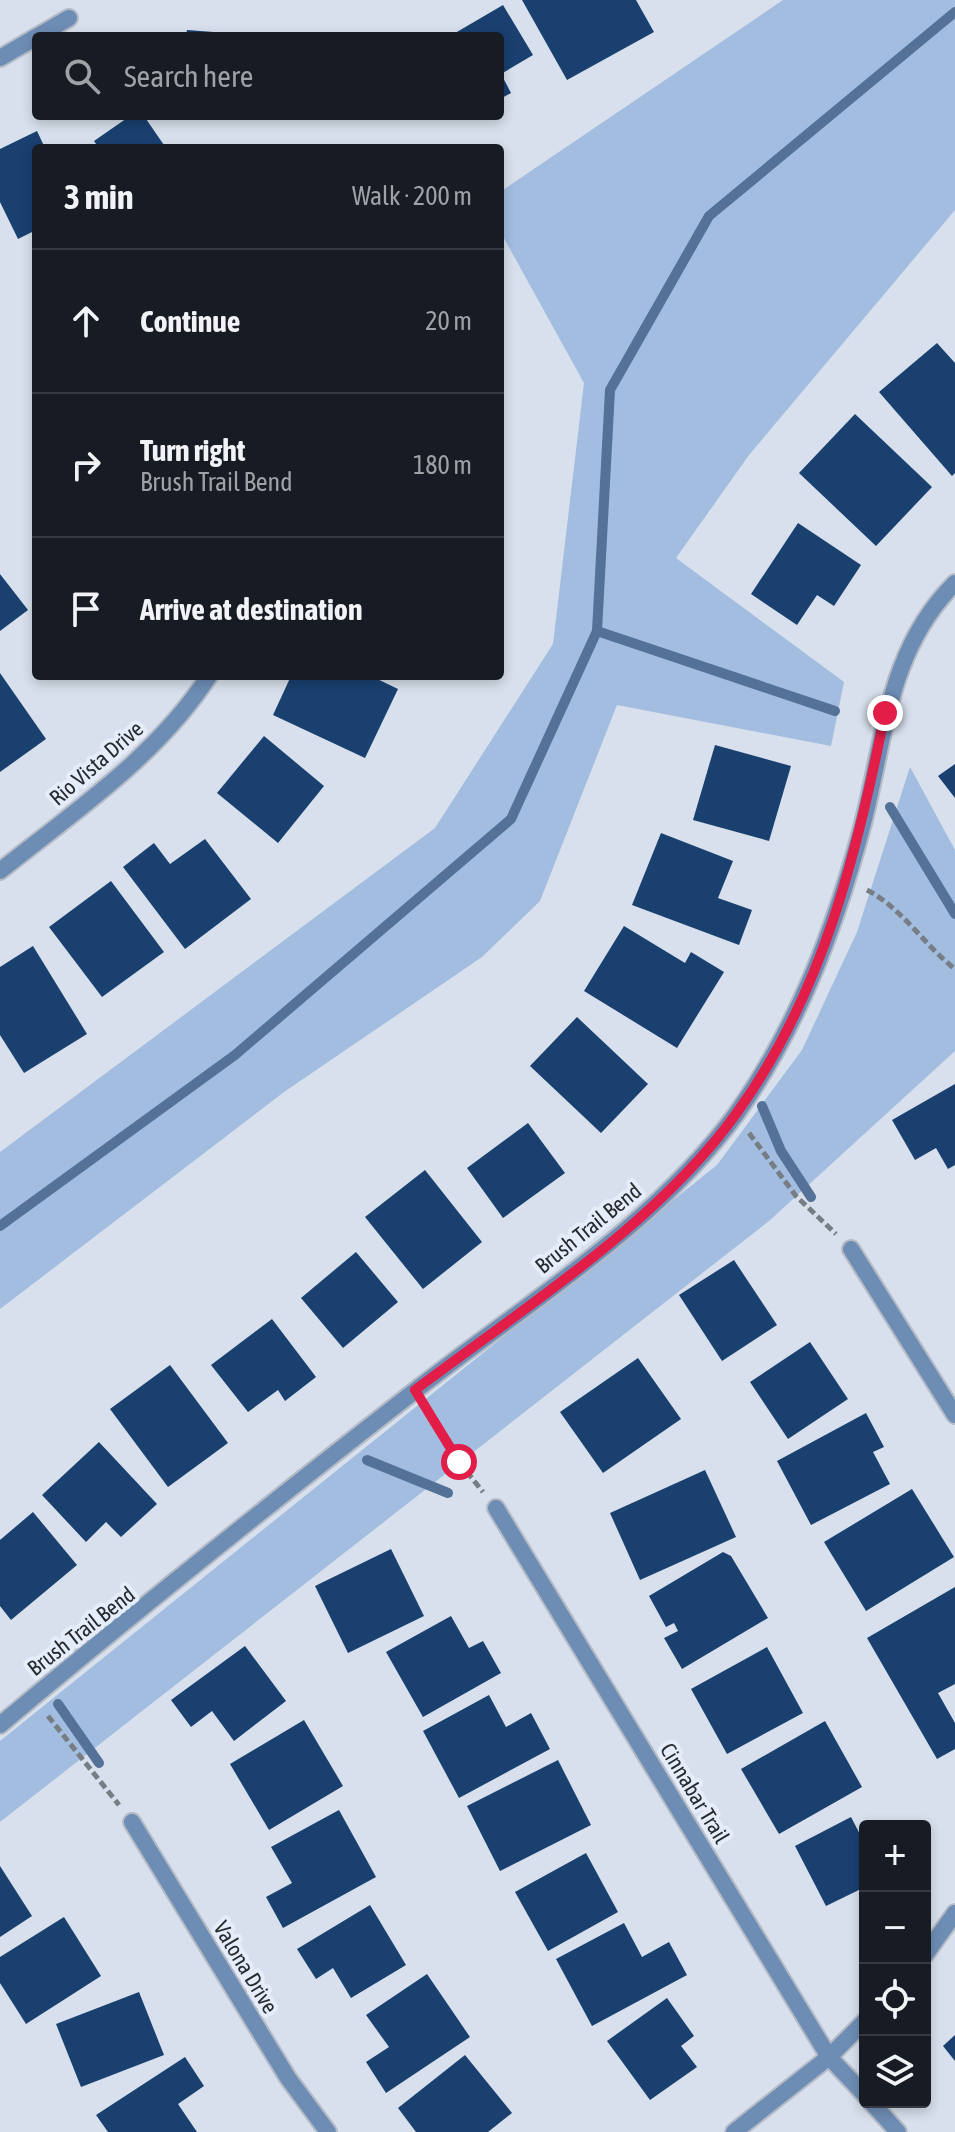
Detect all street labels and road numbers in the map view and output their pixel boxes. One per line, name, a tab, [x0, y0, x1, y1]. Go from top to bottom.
street label: Rio Vista Drive	[44, 715, 148, 811]
street label: Brush Trail Bend	[530, 1177, 646, 1279]
street label: Brush Trail Bend	[22, 1581, 140, 1681]
street label: Cinnabar Trail	[655, 1738, 735, 1848]
street label: Valona Drive	[208, 1916, 284, 2018]

